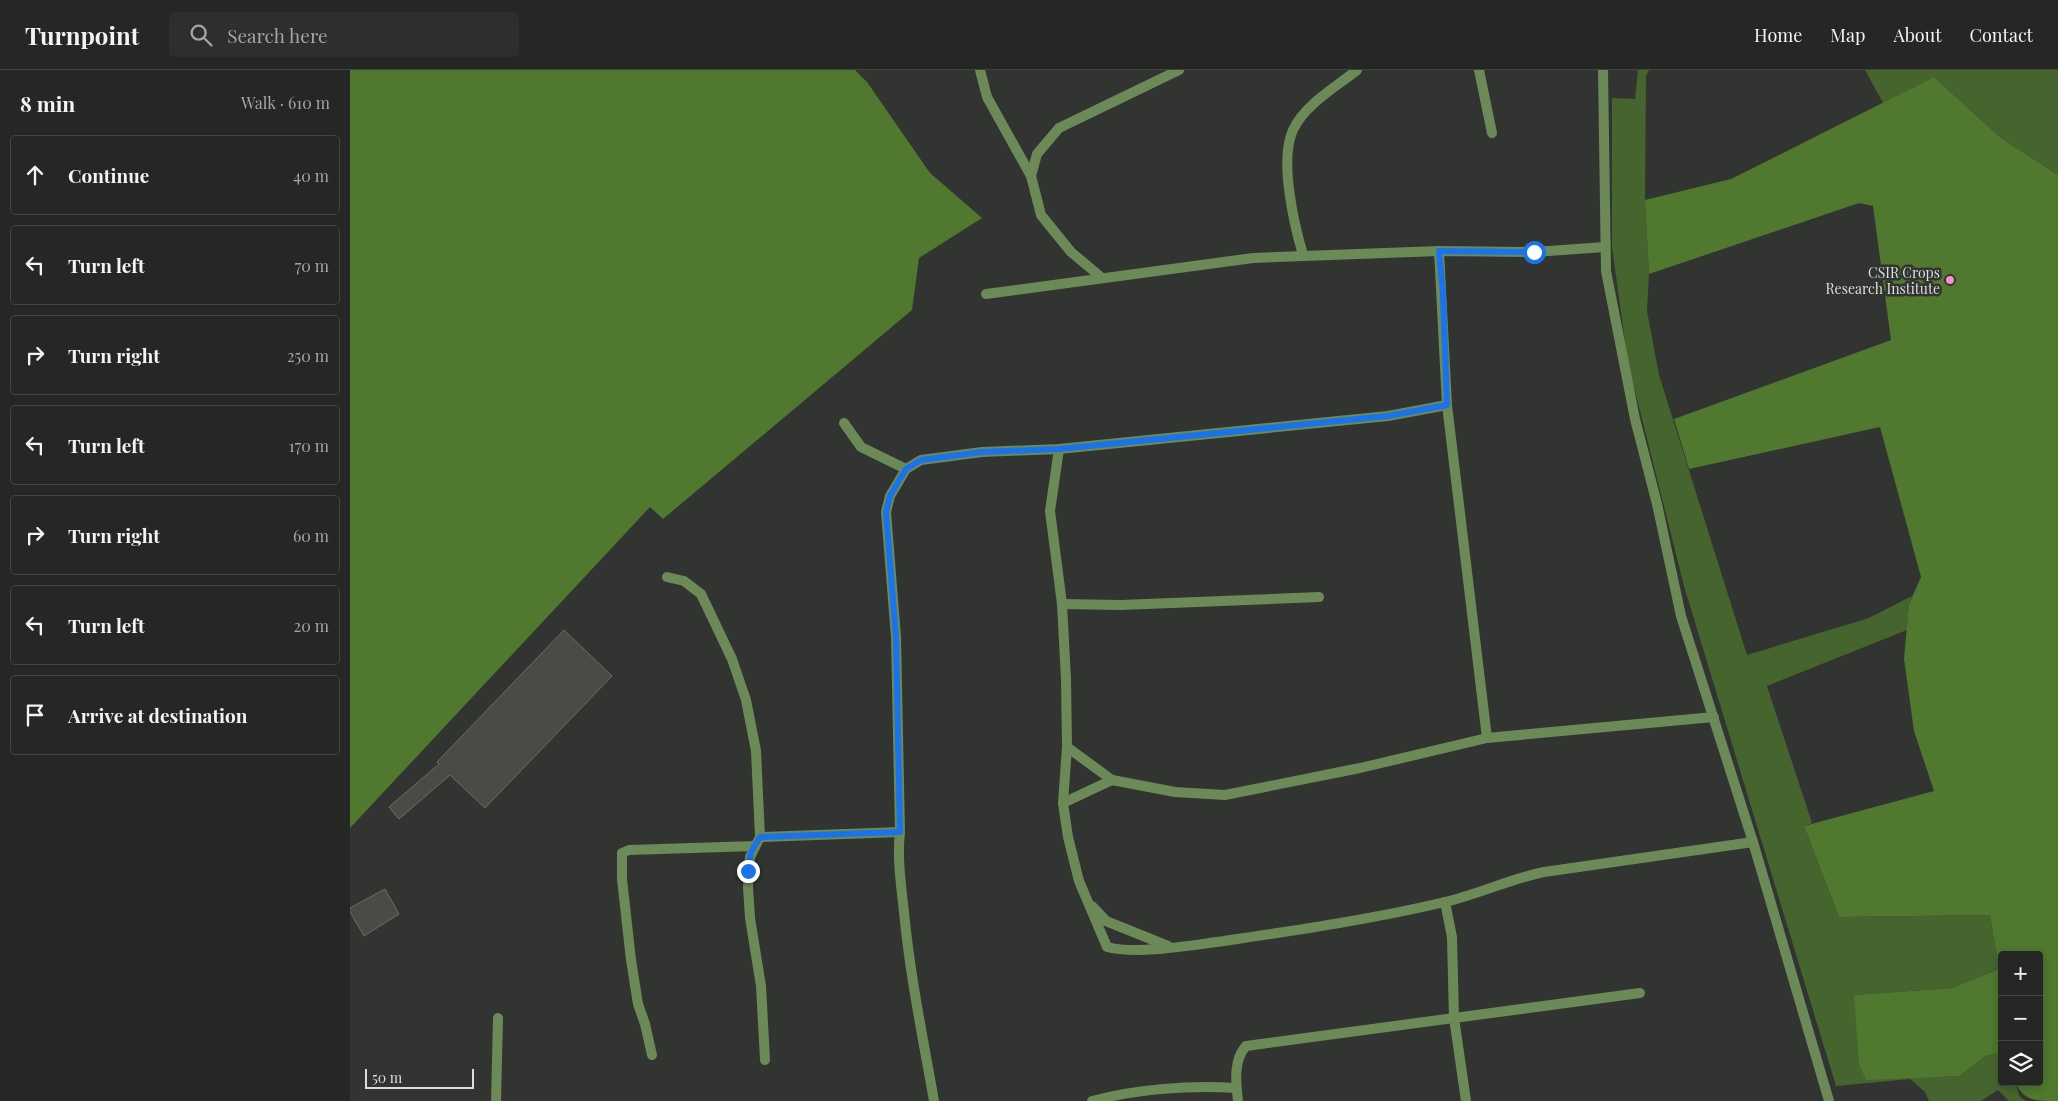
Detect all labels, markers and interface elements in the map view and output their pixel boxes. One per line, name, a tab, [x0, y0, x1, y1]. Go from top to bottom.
search box	[169, 12, 519, 57]
text: Turnpoint	[25, 19, 139, 51]
icon: search	[187, 21, 215, 49]
text: Search here	[227, 22, 328, 48]
text: Home	[1754, 23, 1802, 47]
text: Map	[1830, 23, 1865, 47]
text: About	[1893, 23, 1942, 47]
text: Contact	[1970, 23, 2033, 47]
text: 8 min	[20, 89, 75, 117]
text: Walk · 610 m	[241, 92, 330, 113]
icon: ahead	[21, 161, 49, 189]
text: Continue	[68, 162, 149, 188]
text: 40 m	[293, 165, 329, 186]
route start	[1523, 241, 1546, 264]
icon: left	[21, 251, 49, 279]
text: Turn left	[68, 252, 145, 278]
text: 70 m	[295, 255, 329, 276]
place label: CSIR Crops Research Institute	[1826, 263, 1940, 298]
marker: CSIR Crops Research Institute	[1944, 274, 1956, 286]
icon: right	[21, 341, 49, 369]
text: Turn right	[68, 342, 160, 368]
text: 250 m	[287, 345, 329, 366]
icon: left	[21, 431, 49, 459]
text: Turn left	[68, 432, 145, 458]
text: 170 m	[289, 435, 329, 456]
icon: right	[21, 521, 49, 549]
text: Turn right	[68, 522, 160, 548]
text: 60 m	[293, 525, 329, 546]
icon: left	[21, 611, 49, 639]
text: Turn left	[68, 612, 145, 638]
text: 20 m	[294, 615, 329, 636]
icon: arrive	[21, 701, 49, 729]
text: Arrive at destination	[68, 702, 248, 728]
route end	[737, 860, 760, 883]
map controls	[1998, 951, 2043, 1086]
button: +	[1998, 951, 2043, 996]
button: −	[1998, 996, 2043, 1041]
button: layers	[1998, 1041, 2043, 1086]
scale bar	[365, 1066, 474, 1089]
text: 50 m	[372, 1068, 402, 1087]

